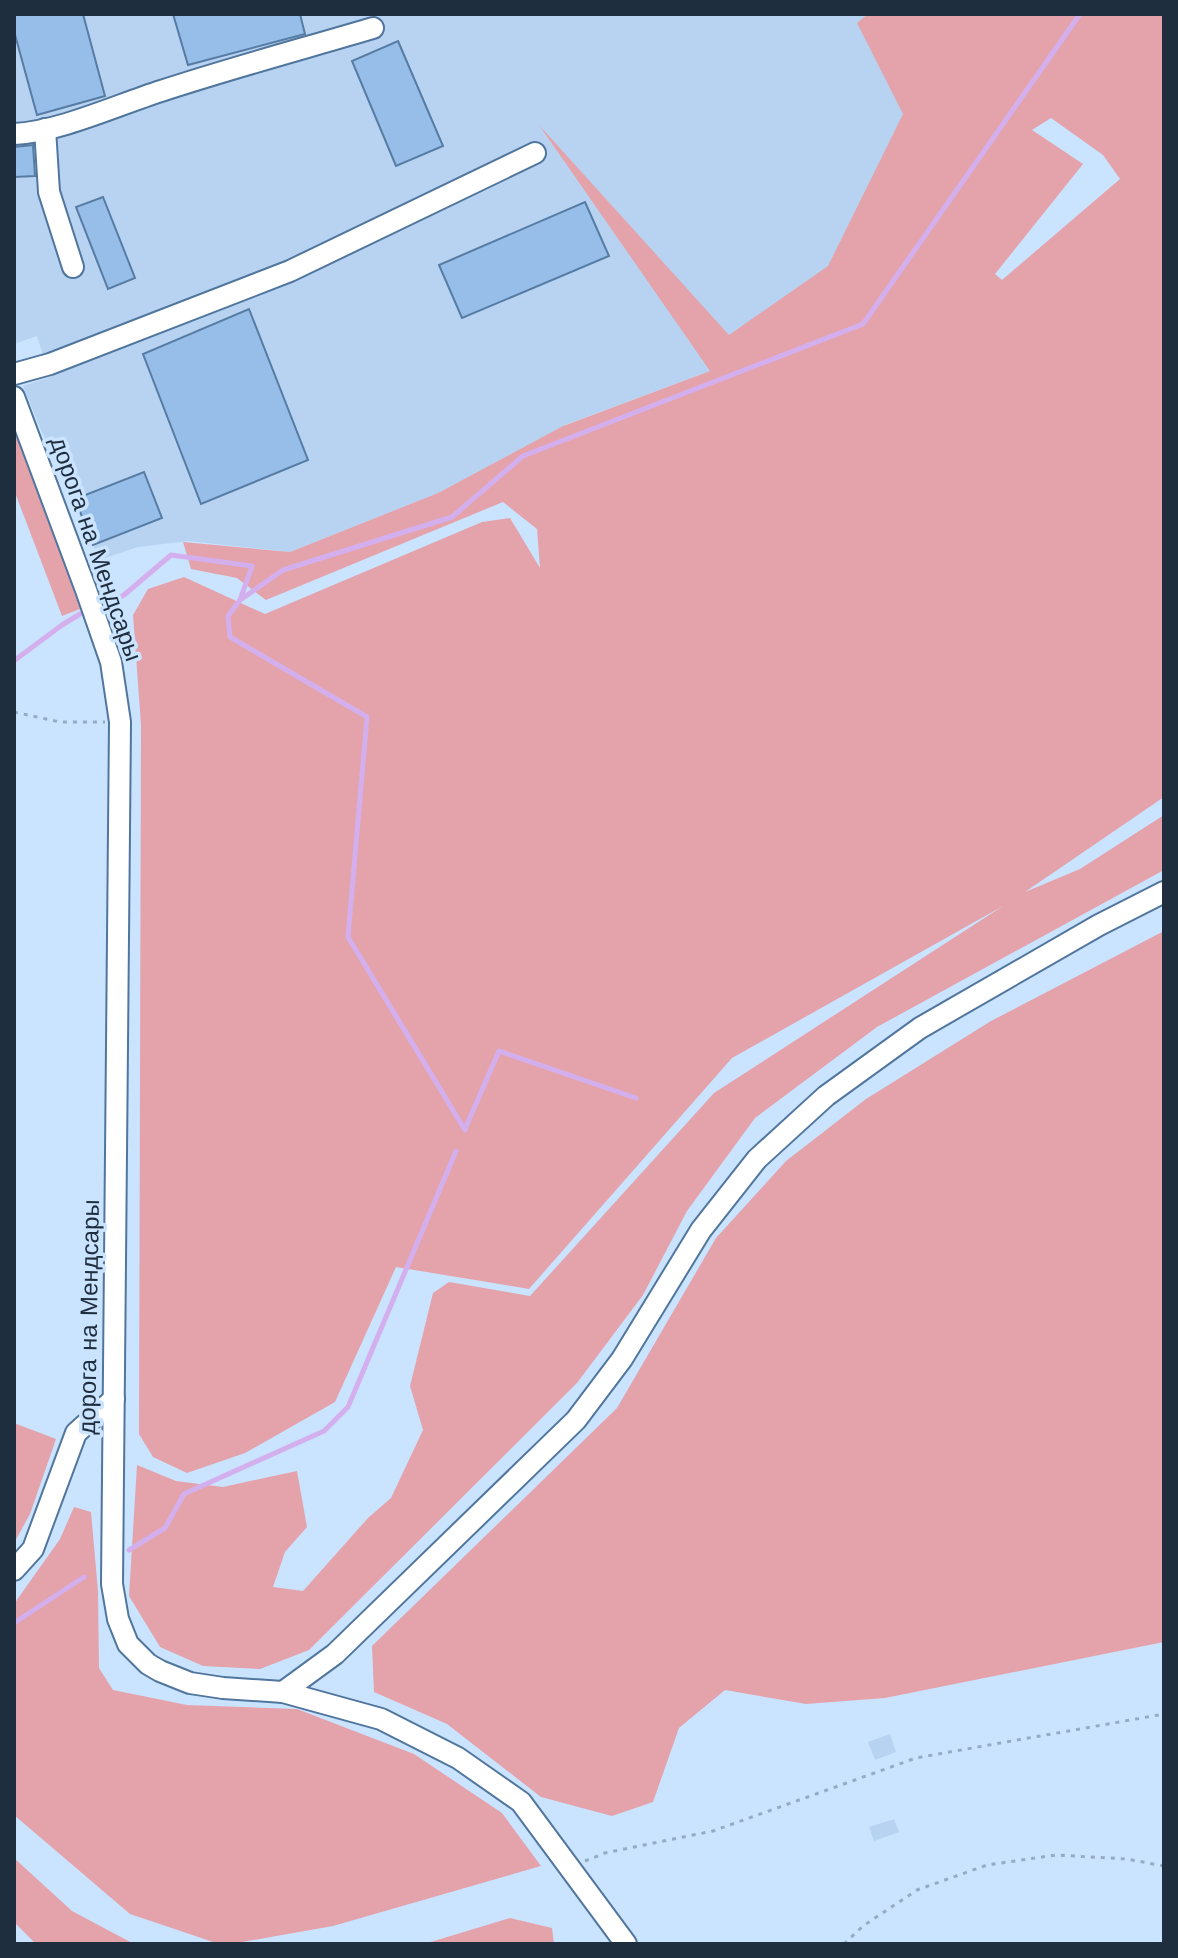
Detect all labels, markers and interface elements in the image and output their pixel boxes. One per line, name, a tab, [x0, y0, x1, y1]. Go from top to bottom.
street label: дорога на Мендсары	[44, 433, 148, 665]
street label: дорога на Мендсары	[73, 1199, 105, 1435]

